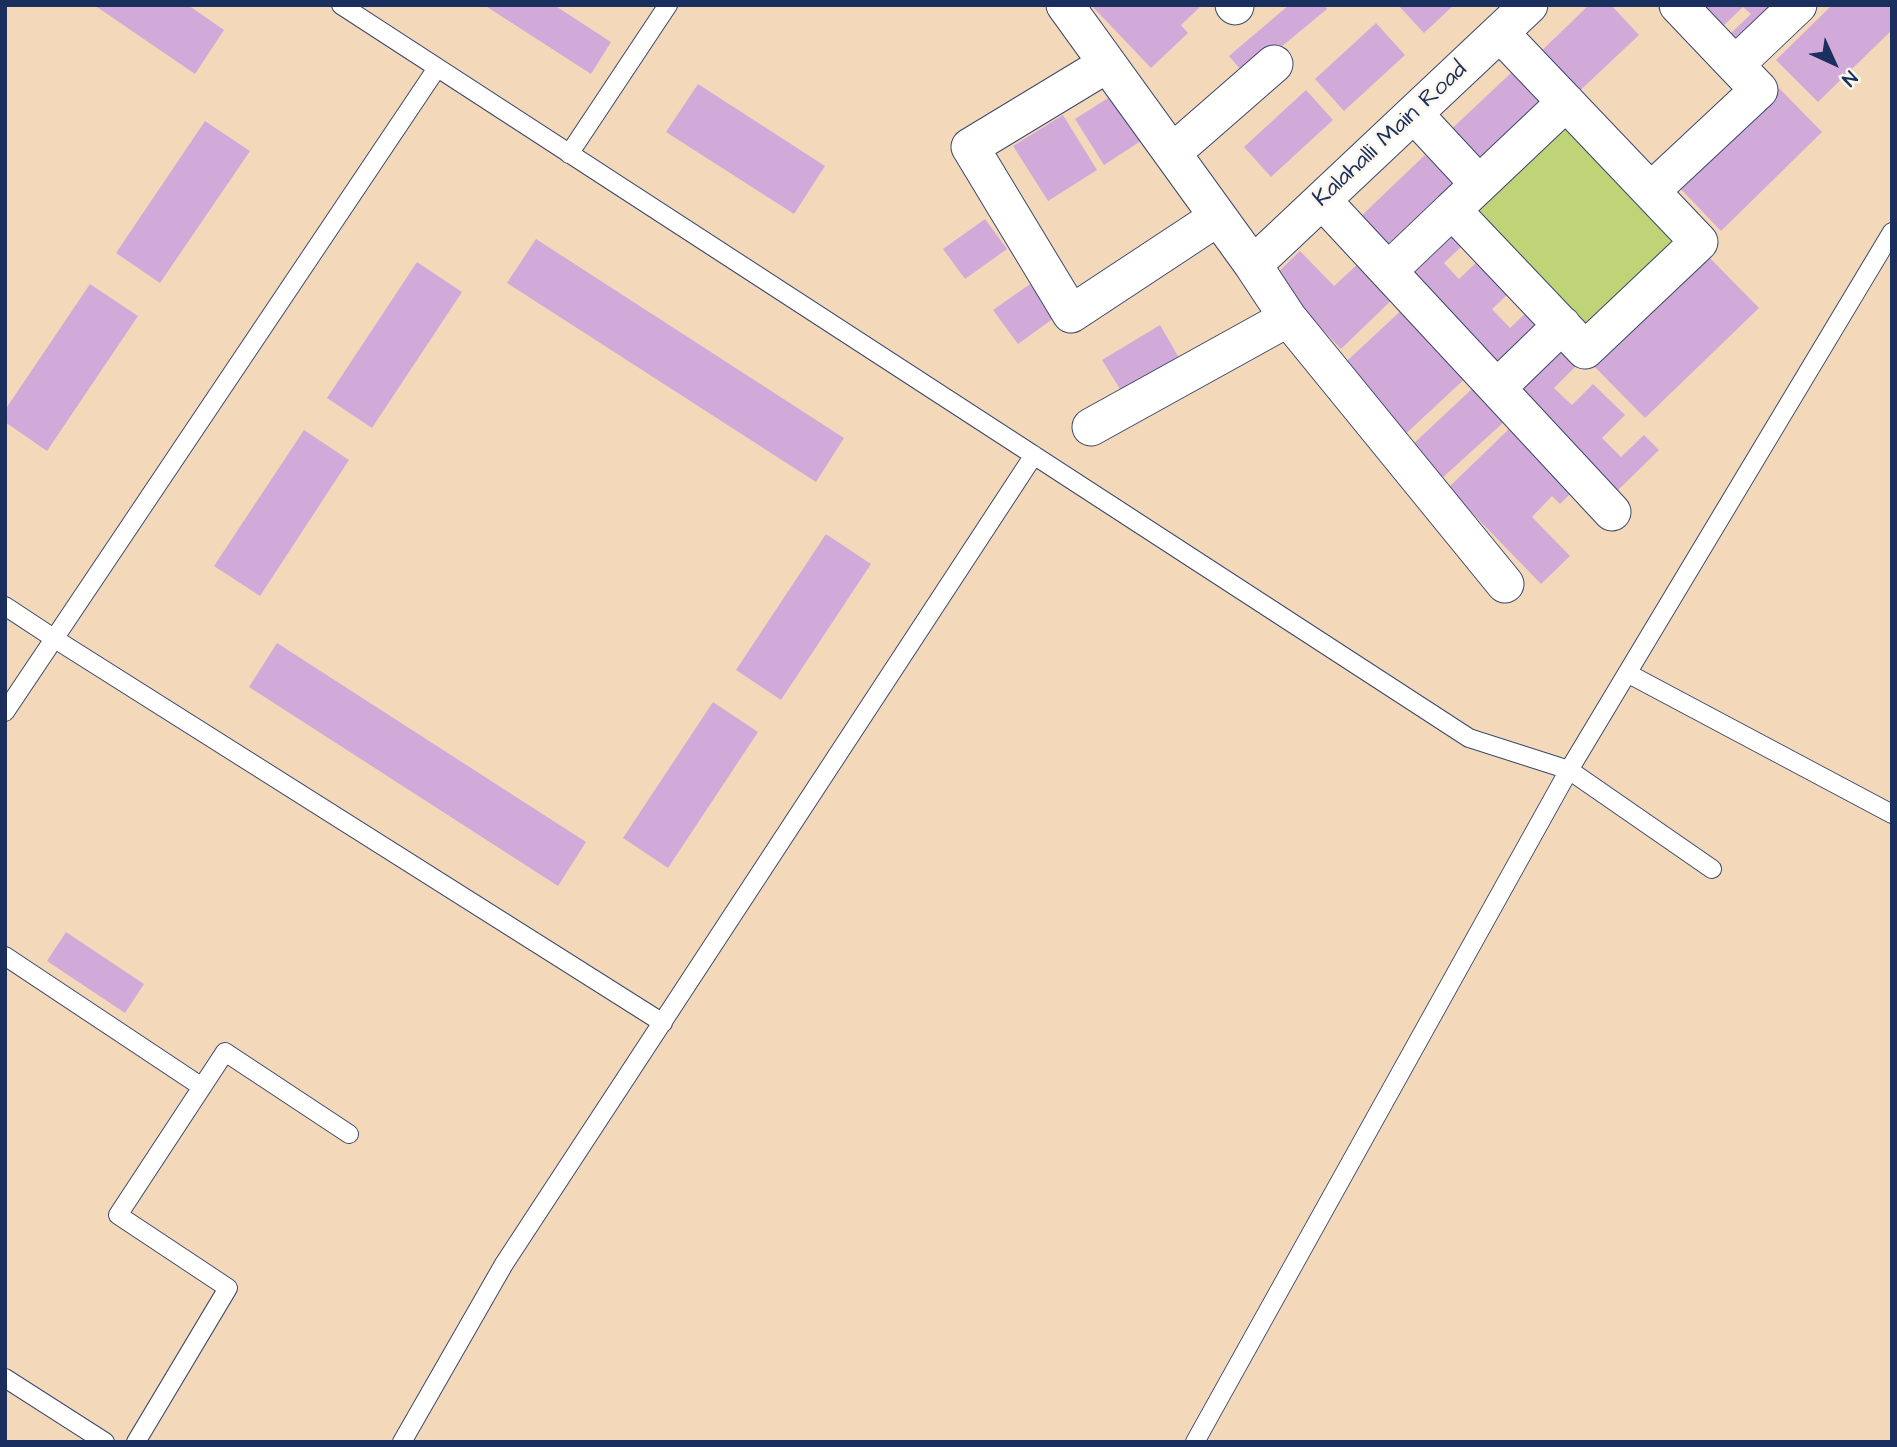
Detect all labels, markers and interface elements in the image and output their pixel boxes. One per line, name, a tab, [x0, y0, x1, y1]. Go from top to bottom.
north arrow	[1799, 28, 1869, 98]
street label: Kalahalli Main Road	[1308, 56, 1474, 214]
text: N	[1835, 64, 1863, 92]

